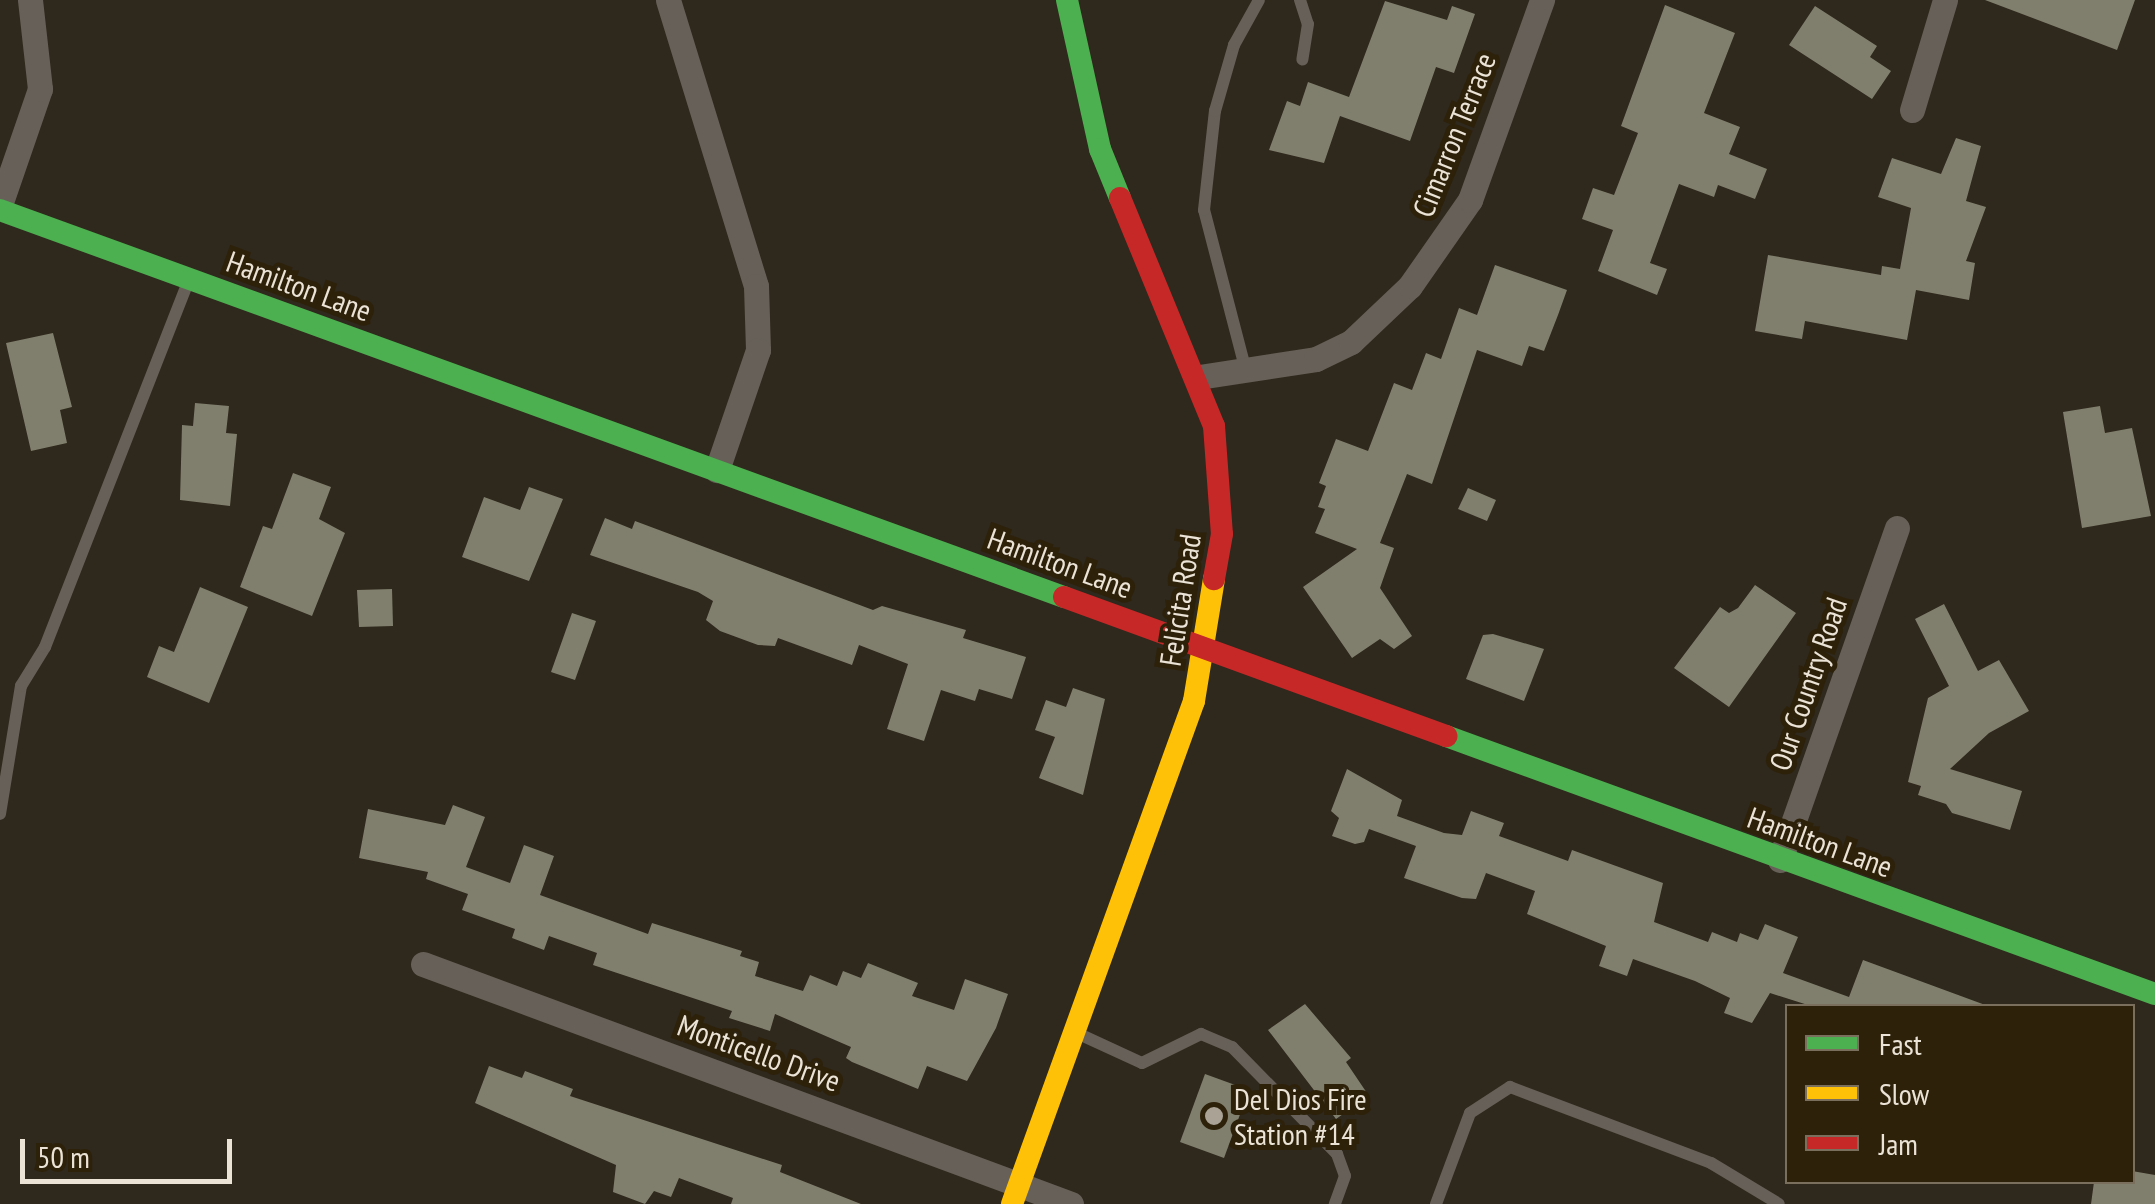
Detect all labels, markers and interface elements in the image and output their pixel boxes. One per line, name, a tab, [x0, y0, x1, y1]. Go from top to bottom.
street label: Cimarron Terrace	[1405, 47, 1503, 223]
street label: Hamilton Lane	[222, 243, 376, 329]
street label: Hamilton Lane	[983, 520, 1137, 606]
street label: Felicita Road	[1152, 531, 1208, 669]
street label: Our Country Road	[1761, 592, 1855, 776]
street label: Hamilton Lane	[1743, 799, 1897, 885]
legend	[1785, 1004, 2135, 1184]
street label: Monticello Drive	[673, 1007, 845, 1099]
text: Fast	[1879, 1024, 1922, 1063]
text: Slow	[1879, 1074, 1929, 1113]
place label: Del Dios Fire Station #14	[1234, 1081, 1367, 1152]
marker: Del Dios Fire Station #14	[1203, 1105, 1225, 1127]
scale bar	[25, 1119, 238, 1181]
text: Jam	[1879, 1124, 1918, 1163]
text: 50 m	[37, 1137, 90, 1176]

